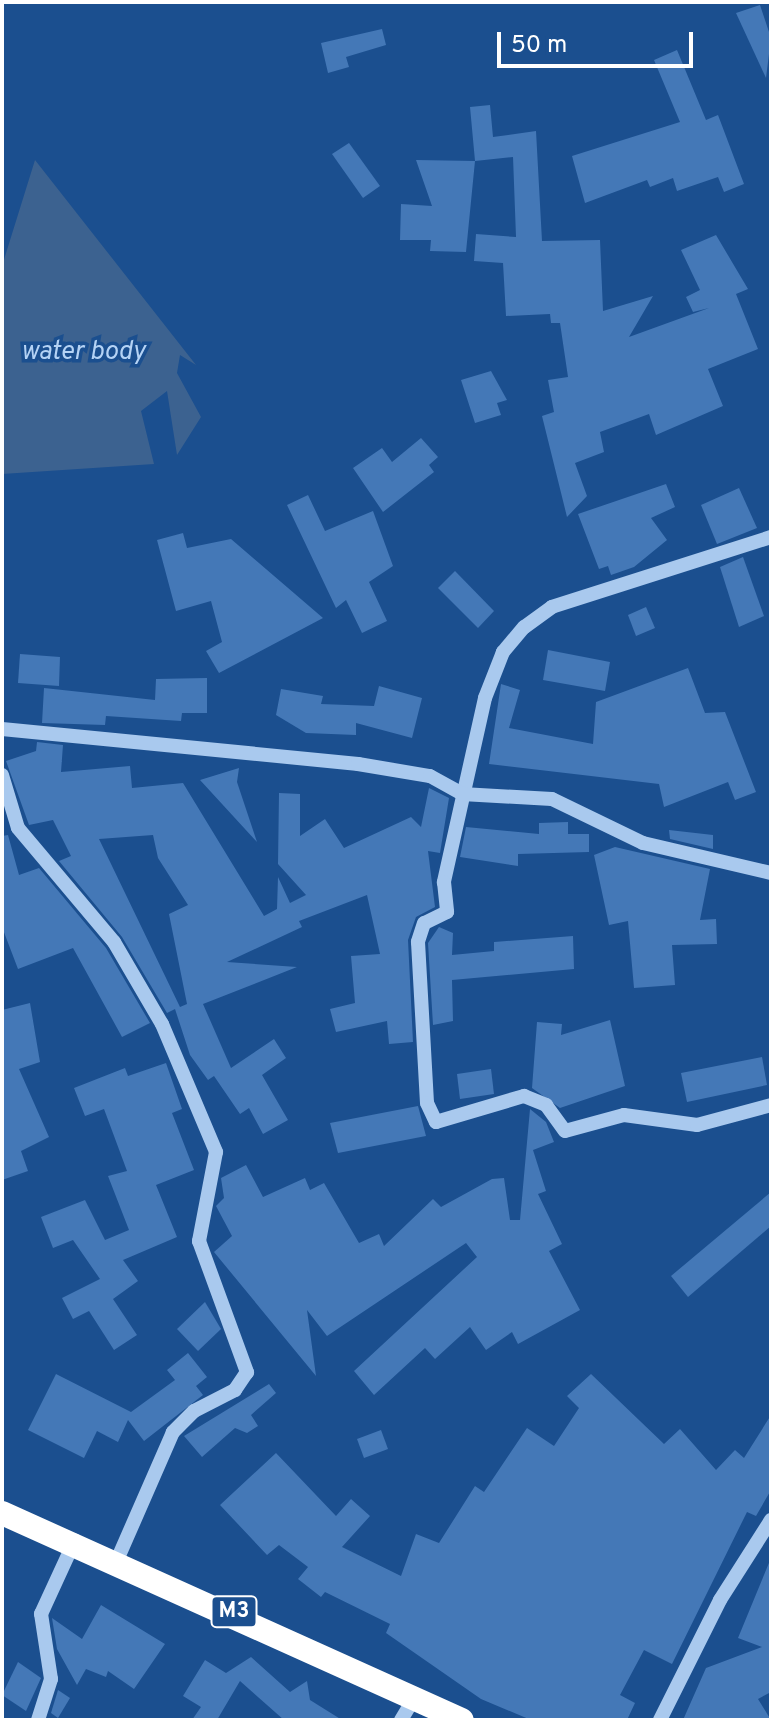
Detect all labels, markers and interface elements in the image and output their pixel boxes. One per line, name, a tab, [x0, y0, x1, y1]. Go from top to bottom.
scale bar	[501, 16, 697, 66]
text: 50 m	[511, 31, 567, 61]
water label: water body	[21, 337, 145, 369]
road number: M3	[210, 1594, 258, 1630]

